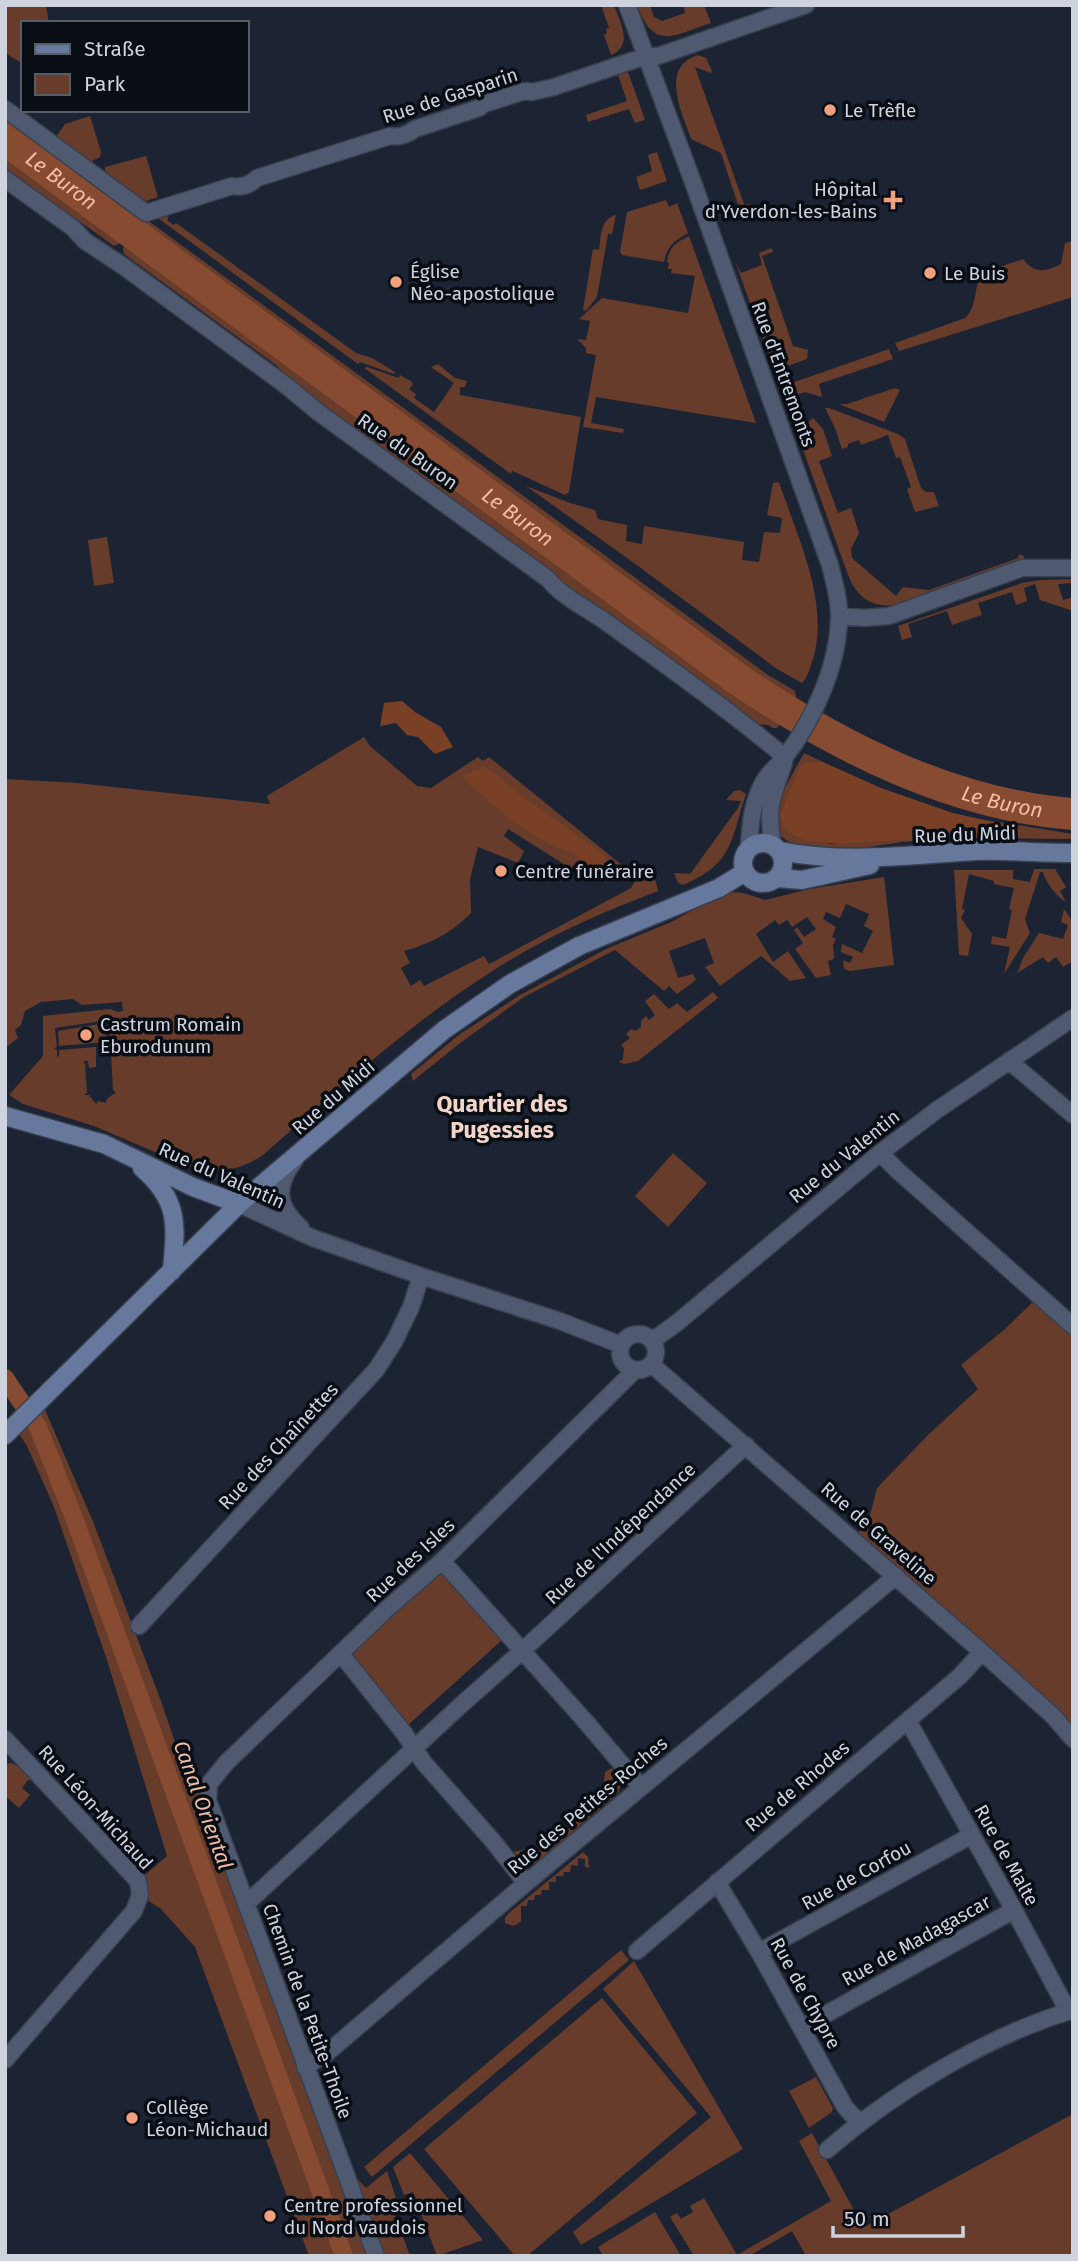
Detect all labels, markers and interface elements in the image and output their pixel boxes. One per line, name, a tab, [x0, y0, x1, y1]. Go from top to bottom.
legend	[21, 21, 248, 112]
text: Straße	[84, 36, 146, 62]
street label: Rue de Gasparin	[380, 63, 521, 128]
text: Park	[84, 71, 126, 97]
place label: Le Trèfle	[844, 99, 916, 122]
marker: Le Trèfle	[822, 102, 838, 118]
water label: Le Buron	[20, 146, 102, 216]
place label: Hôpital d'Yverdon-les-Bains	[705, 178, 877, 223]
marker: Hôpital d'Yverdon-les-Bains	[883, 190, 903, 210]
place label: Église Néo-apostolique	[410, 260, 555, 305]
place label: Le Buis	[944, 262, 1005, 285]
marker: Le Buis	[922, 265, 938, 281]
marker: Église Néo-apostolique	[388, 274, 404, 290]
street label: Rue d'Entremonts	[747, 298, 821, 450]
street label: Rue du Buron	[353, 408, 462, 494]
water label: Le Buron	[477, 482, 559, 552]
water label: Le Buron	[959, 780, 1045, 824]
street label: Rue du Midi	[914, 821, 1017, 848]
place label: Centre funéraire	[515, 860, 654, 883]
marker: Centre funéraire	[493, 863, 509, 879]
place label: Castrum Romain Eburodunum	[100, 1013, 241, 1058]
marker: Castrum Romain Eburodunum	[78, 1027, 94, 1043]
street label: Rue du Midi	[287, 1055, 379, 1140]
district label: Quartier des Pugessies	[436, 1090, 568, 1144]
street label: Rue du Valentin	[784, 1105, 904, 1208]
street label: Rue du Valentin	[155, 1137, 288, 1214]
street label: Rue des Chaînettes	[214, 1378, 343, 1515]
street label: Rue de l'Indépendance	[540, 1458, 700, 1609]
street label: Rue de Graveline	[816, 1477, 941, 1590]
street label: Rue des Isles	[361, 1513, 460, 1607]
street label: Rue des Petites-Roches	[503, 1732, 672, 1879]
street label: Rue de Rhodes	[741, 1736, 854, 1837]
water label: Canal Oriental	[168, 1737, 238, 1873]
street label: Rue Léon-Michaud	[33, 1740, 158, 1875]
street label: Rue de Malte	[969, 1801, 1044, 1910]
street label: Rue de Corfou	[797, 1836, 915, 1915]
street label: Rue de Madagascar	[838, 1890, 995, 1991]
street label: Chemin de la Petite-Thoile	[258, 1900, 357, 2122]
street label: Rue de Chypre	[765, 1933, 846, 2053]
place label: Collège Léon-Michaud	[146, 2096, 268, 2141]
marker: Collège Léon-Michaud	[124, 2110, 140, 2126]
place label: Centre professionnel du Nord vaudois	[284, 2194, 463, 2239]
scale bar	[833, 2194, 962, 2238]
text: 50 m	[844, 2206, 890, 2232]
marker: Centre professionnel du Nord vaudois	[262, 2208, 278, 2224]

